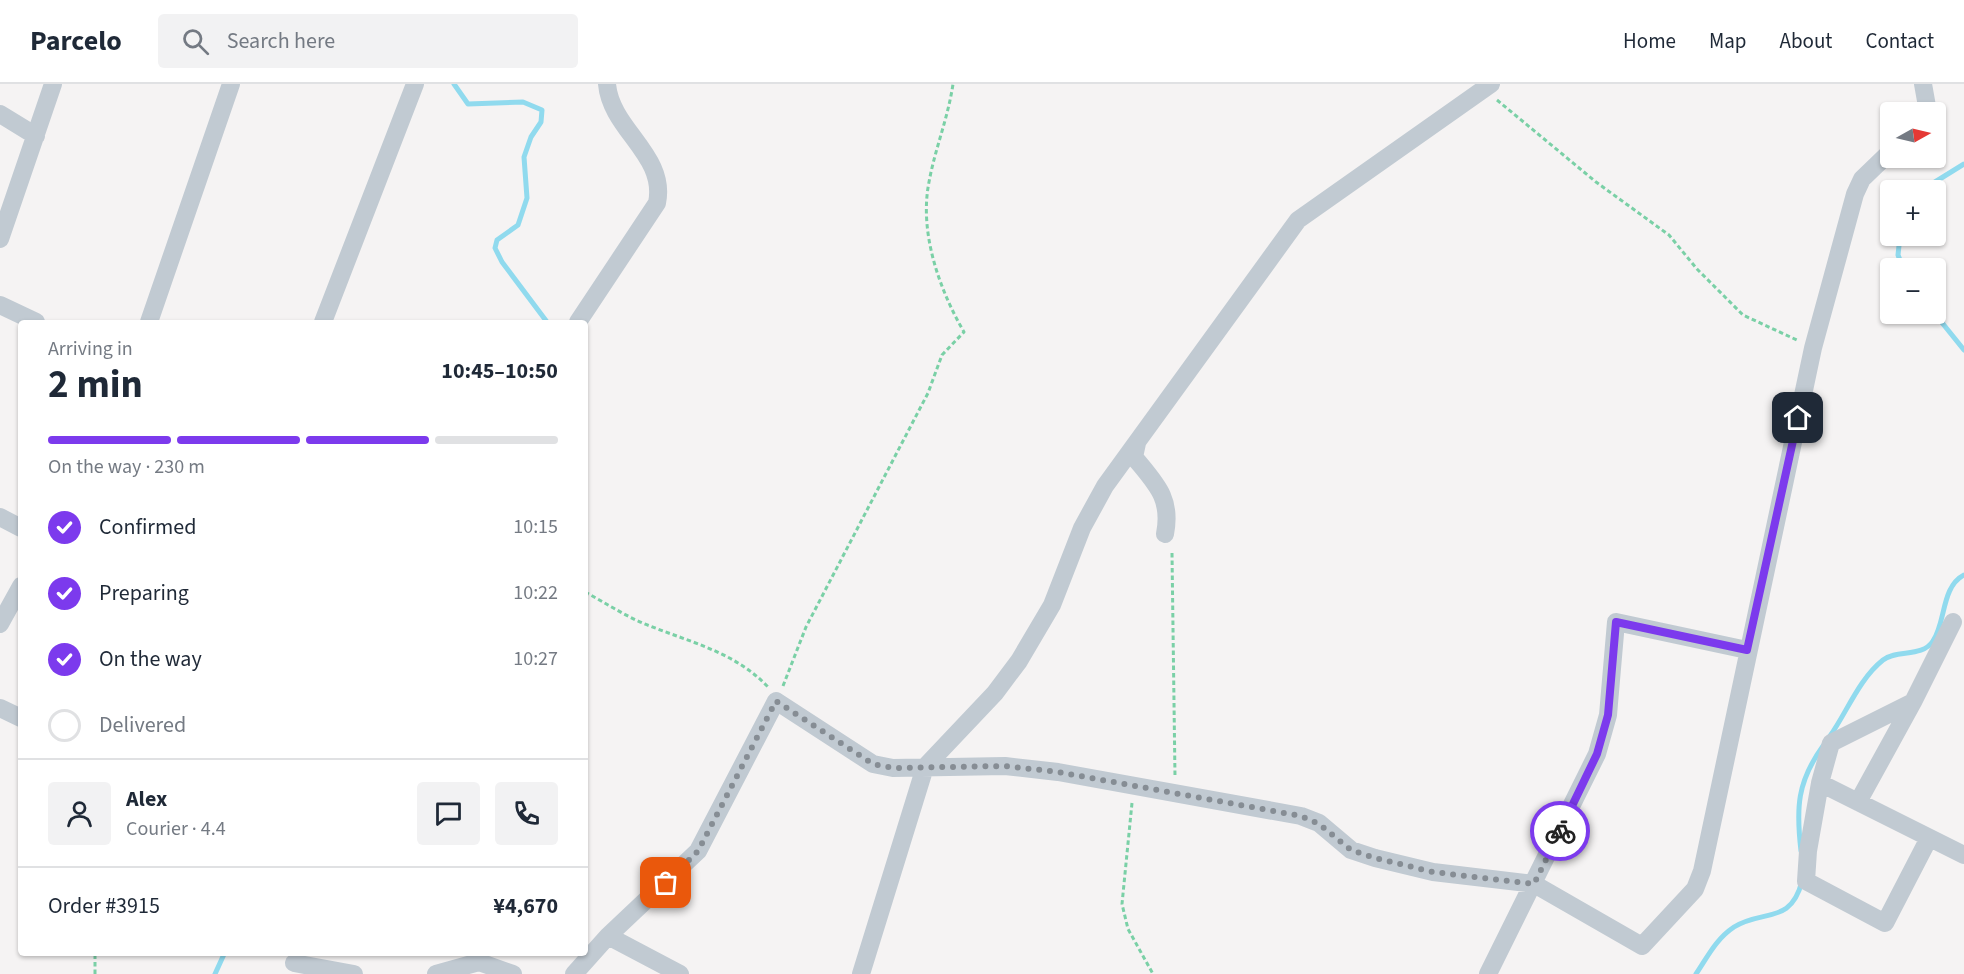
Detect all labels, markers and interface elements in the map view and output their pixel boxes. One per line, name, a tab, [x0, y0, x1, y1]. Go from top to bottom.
search box	[158, 14, 578, 68]
text: Parcelo	[30, 21, 122, 61]
icon: search	[179, 25, 212, 58]
text: Search here	[227, 25, 335, 57]
text: Home	[1623, 26, 1676, 56]
text: Map	[1709, 26, 1747, 56]
text: About	[1780, 26, 1832, 56]
text: Contact	[1865, 26, 1934, 56]
north arrow	[1880, 102, 1946, 168]
map controls	[1880, 102, 1946, 324]
button: +	[1880, 180, 1946, 246]
button: −	[1880, 258, 1946, 324]
text: Arriving in	[48, 335, 133, 363]
text: 10:45–10:50	[441, 355, 558, 387]
text: 2 min	[48, 357, 143, 413]
pin	[1772, 392, 1823, 443]
icon: home	[1781, 401, 1814, 434]
text: On the way · 230 m	[48, 453, 205, 481]
icon: check	[48, 511, 81, 544]
text: Confirmed	[99, 511, 196, 543]
text: 10:15	[513, 513, 558, 541]
icon: check	[48, 577, 81, 610]
text: Preparing	[99, 577, 189, 609]
text: 10:22	[513, 579, 558, 607]
icon: check	[48, 643, 81, 676]
text: On the way	[99, 643, 202, 675]
text: 10:27	[513, 645, 558, 673]
text: Delivered	[99, 709, 186, 741]
button: person	[48, 782, 111, 845]
button: chat	[417, 782, 480, 845]
button: phone	[495, 782, 558, 845]
text: Alex	[126, 783, 167, 815]
courier	[1530, 801, 1590, 861]
text: Courier · 4.4	[126, 815, 226, 843]
icon: bike	[1544, 815, 1577, 848]
pin	[640, 857, 691, 908]
icon: bag	[649, 866, 682, 899]
text: Order #3915	[48, 890, 160, 922]
text: ¥4,670	[493, 890, 558, 922]

